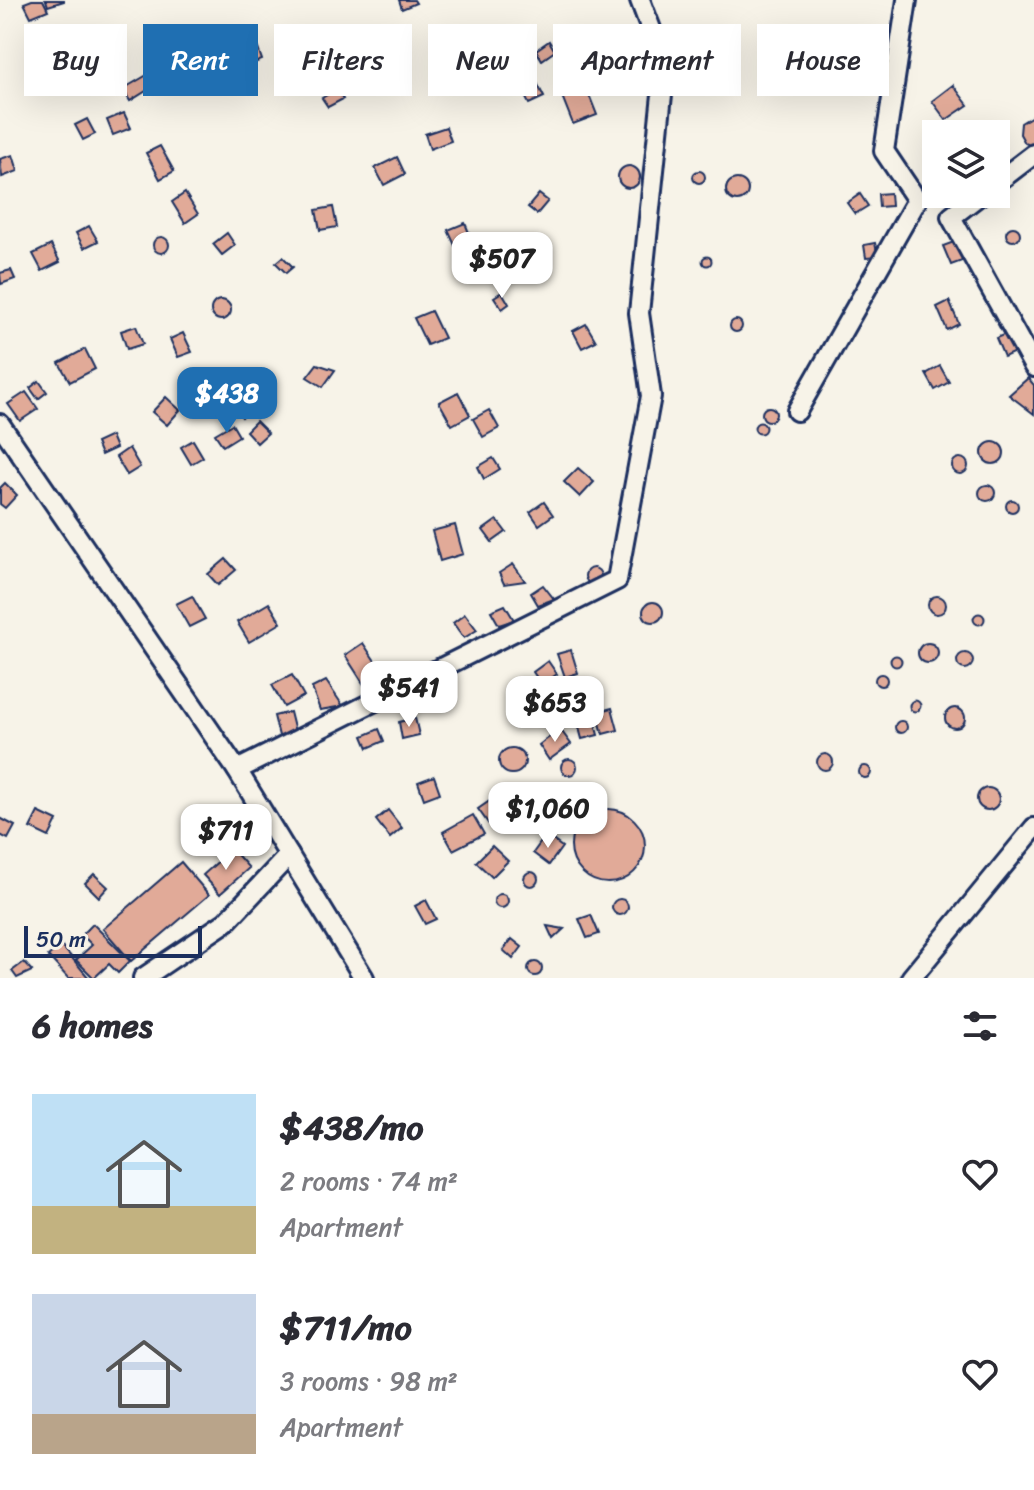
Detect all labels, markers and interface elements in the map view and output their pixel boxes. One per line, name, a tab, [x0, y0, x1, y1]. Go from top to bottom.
chip: Buy	[24, 24, 127, 96]
chip: Rent	[143, 24, 258, 96]
chip: Filters	[274, 24, 412, 96]
chip: New	[428, 24, 537, 96]
chip: Apartment	[553, 24, 741, 96]
chip: House	[757, 24, 889, 96]
map controls	[922, 120, 1010, 208]
button: layers	[922, 120, 1010, 208]
pin: $507	[455, 232, 549, 300]
text: $507	[470, 235, 534, 281]
pin: $438	[180, 367, 274, 435]
text: $438	[195, 370, 259, 416]
pin: $541	[362, 661, 456, 729]
text: $541	[379, 664, 439, 710]
pin: $653	[508, 676, 602, 744]
text: $653	[524, 679, 586, 725]
pin: $1,060	[483, 782, 613, 850]
text: $1,060	[506, 785, 590, 831]
pin: $711	[179, 804, 273, 872]
text: $711	[199, 807, 253, 853]
text: 50 m	[36, 920, 86, 959]
scale bar	[24, 922, 202, 958]
text: 6 homes	[32, 996, 153, 1056]
icon: filters	[958, 1004, 1002, 1048]
text: $438/mo	[280, 1098, 424, 1158]
icon: home	[96, 1126, 192, 1222]
icon: heart	[958, 1152, 1002, 1196]
text: 2 rooms · 74 m²	[280, 1158, 458, 1204]
text: Apartment	[280, 1204, 403, 1250]
text: $711/mo	[280, 1298, 412, 1358]
icon: home	[96, 1326, 192, 1422]
icon: heart	[958, 1352, 1002, 1396]
text: 3 rooms · 98 m²	[280, 1358, 458, 1404]
text: Apartment	[280, 1404, 403, 1450]

